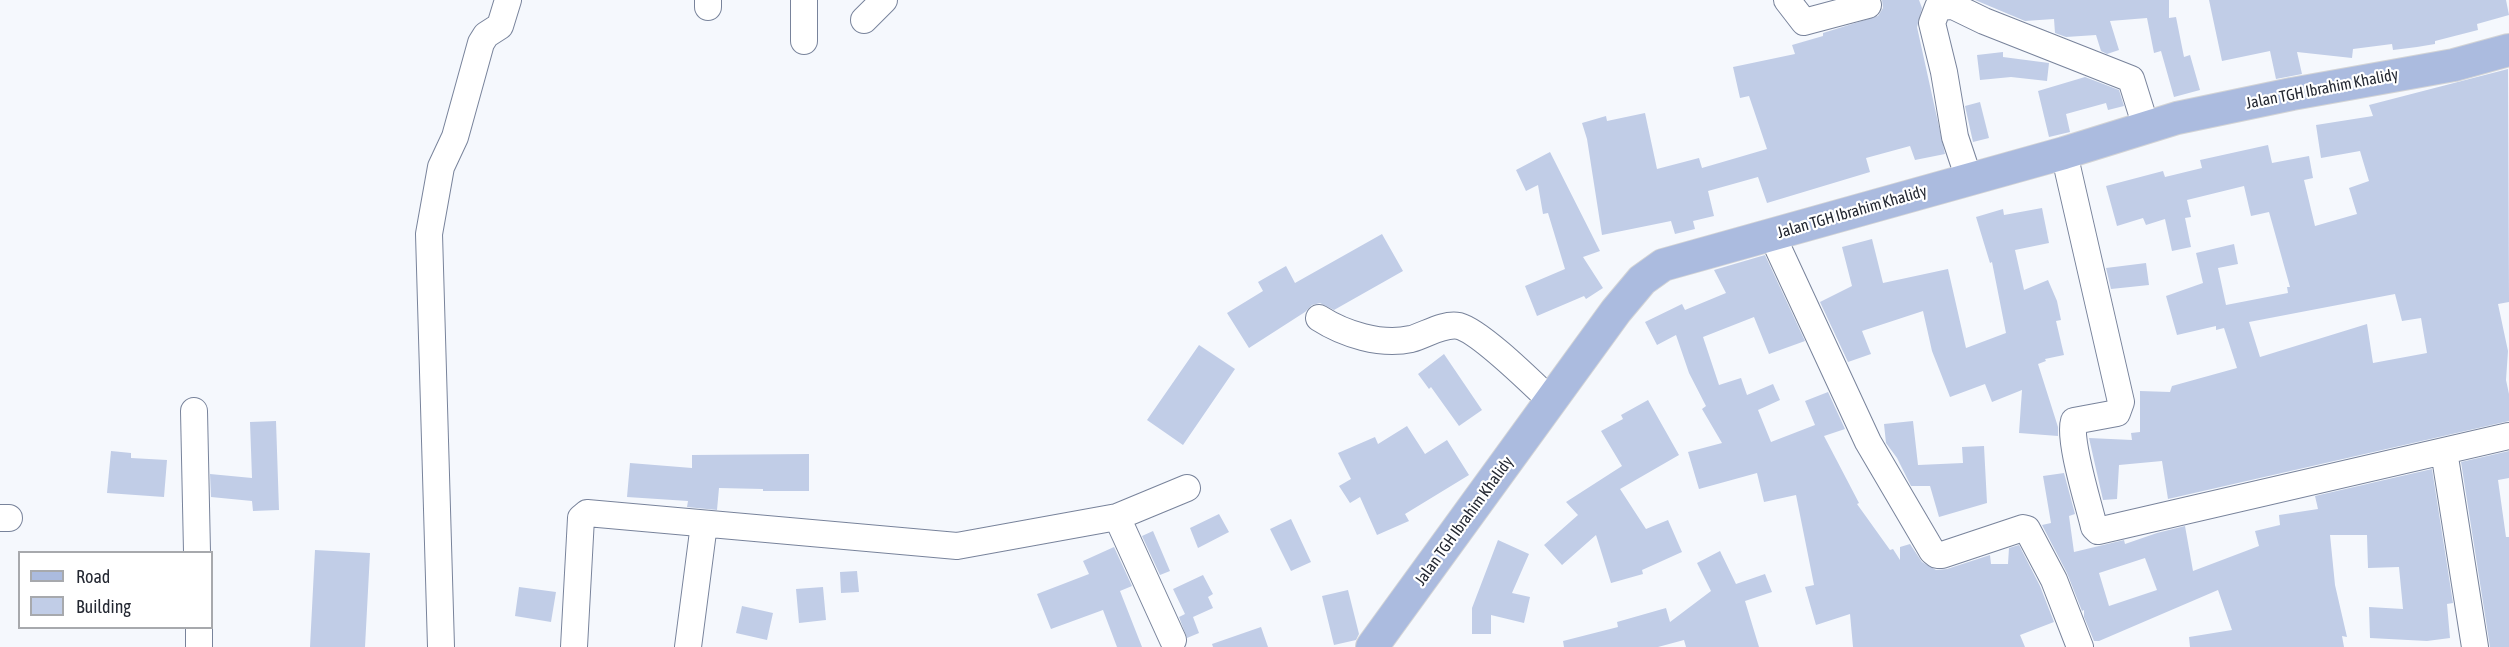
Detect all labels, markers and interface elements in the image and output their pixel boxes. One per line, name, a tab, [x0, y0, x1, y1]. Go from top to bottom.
street label: Jalan TGH Ibrahim Khalidy	[2244, 65, 2400, 113]
street label: Jalan TGH Ibrahim Khalidy	[1775, 181, 1929, 243]
street label: Jalan TGH Ibrahim Khalidy	[1411, 453, 1517, 589]
legend	[18, 551, 213, 629]
text: Road	[76, 566, 110, 587]
text: Building	[76, 596, 131, 617]

